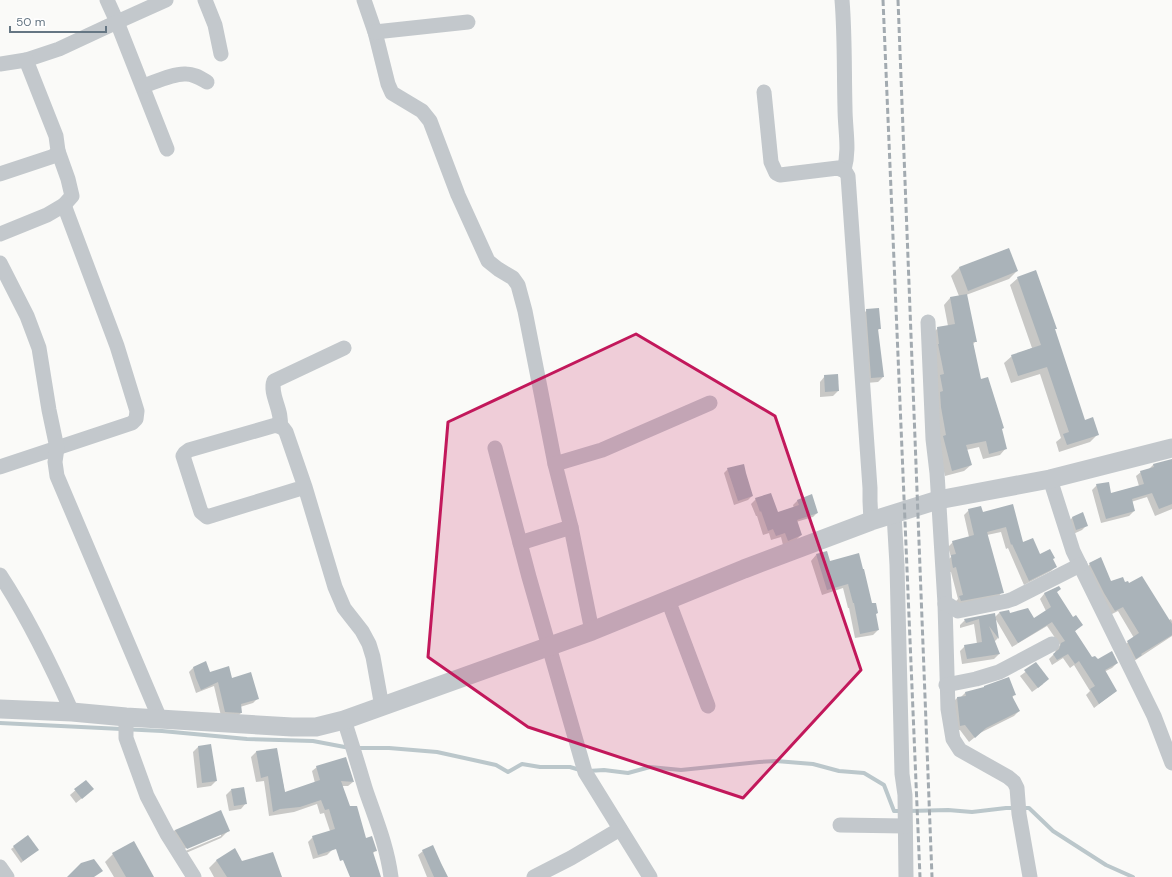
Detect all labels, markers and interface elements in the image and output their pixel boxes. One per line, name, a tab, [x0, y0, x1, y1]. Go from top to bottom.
scale bar	[10, 8, 106, 34]
text: 50 m	[16, 14, 45, 30]

